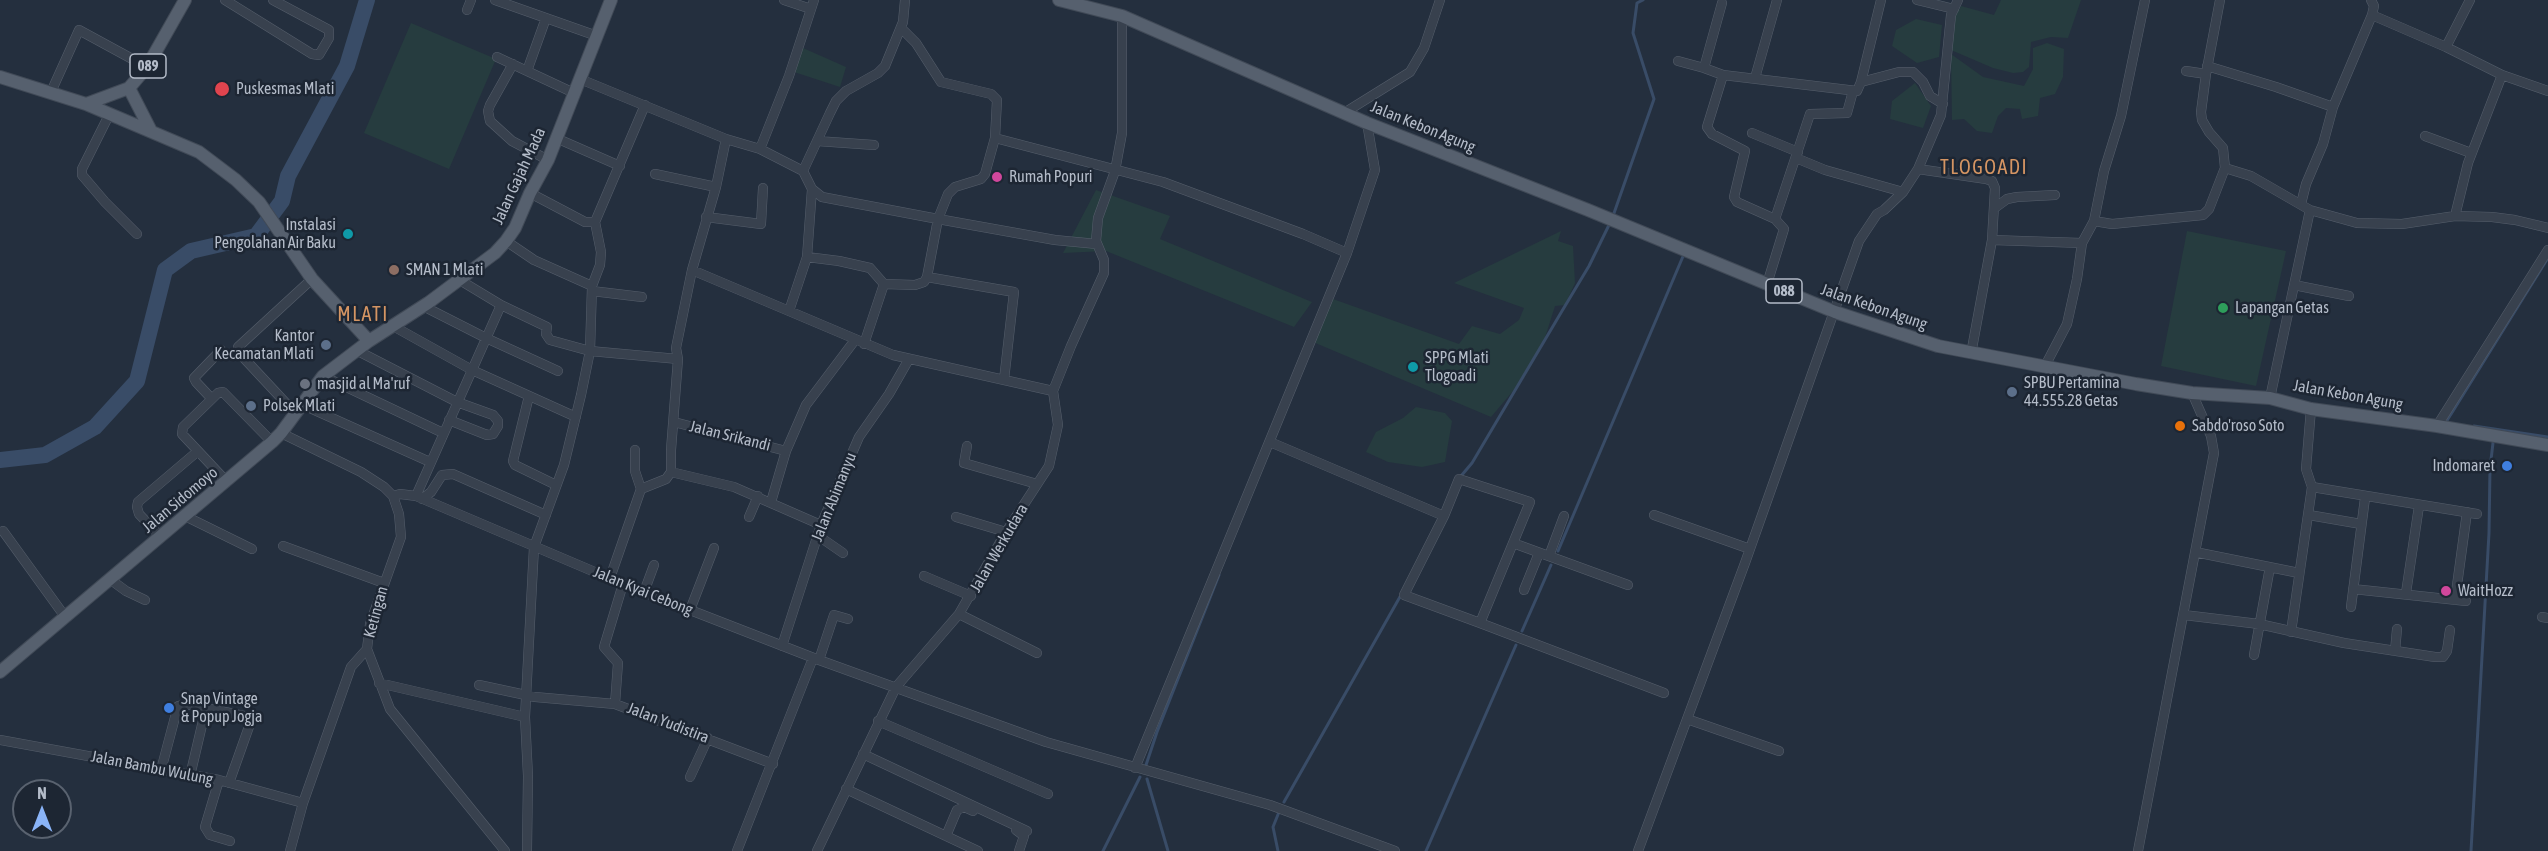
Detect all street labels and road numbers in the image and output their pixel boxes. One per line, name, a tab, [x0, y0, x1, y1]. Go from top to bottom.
road number: 089	[130, 54, 166, 78]
street label: Jalan Kebon Agung	[1368, 97, 1478, 157]
street label: Jalan Gajah Mada	[488, 125, 550, 227]
road number: 088	[1766, 279, 1802, 303]
street label: Jalan Kebon Agung	[1818, 280, 1930, 334]
street label: Jalan Kebon Agung	[2292, 376, 2404, 414]
street label: Jalan Srikandi	[687, 417, 773, 455]
street label: Jalan Abimanyu	[807, 450, 861, 544]
street label: Jalan Sidomoyo	[138, 463, 222, 537]
street label: Jalan Werkudara	[966, 500, 1032, 596]
street label: Jalan Kyai Cebong	[590, 562, 696, 620]
street label: Ketingan	[360, 584, 392, 640]
street label: Jalan Yudistira	[624, 699, 712, 747]
street label: Jalan Bambu Wulung	[89, 747, 215, 789]

